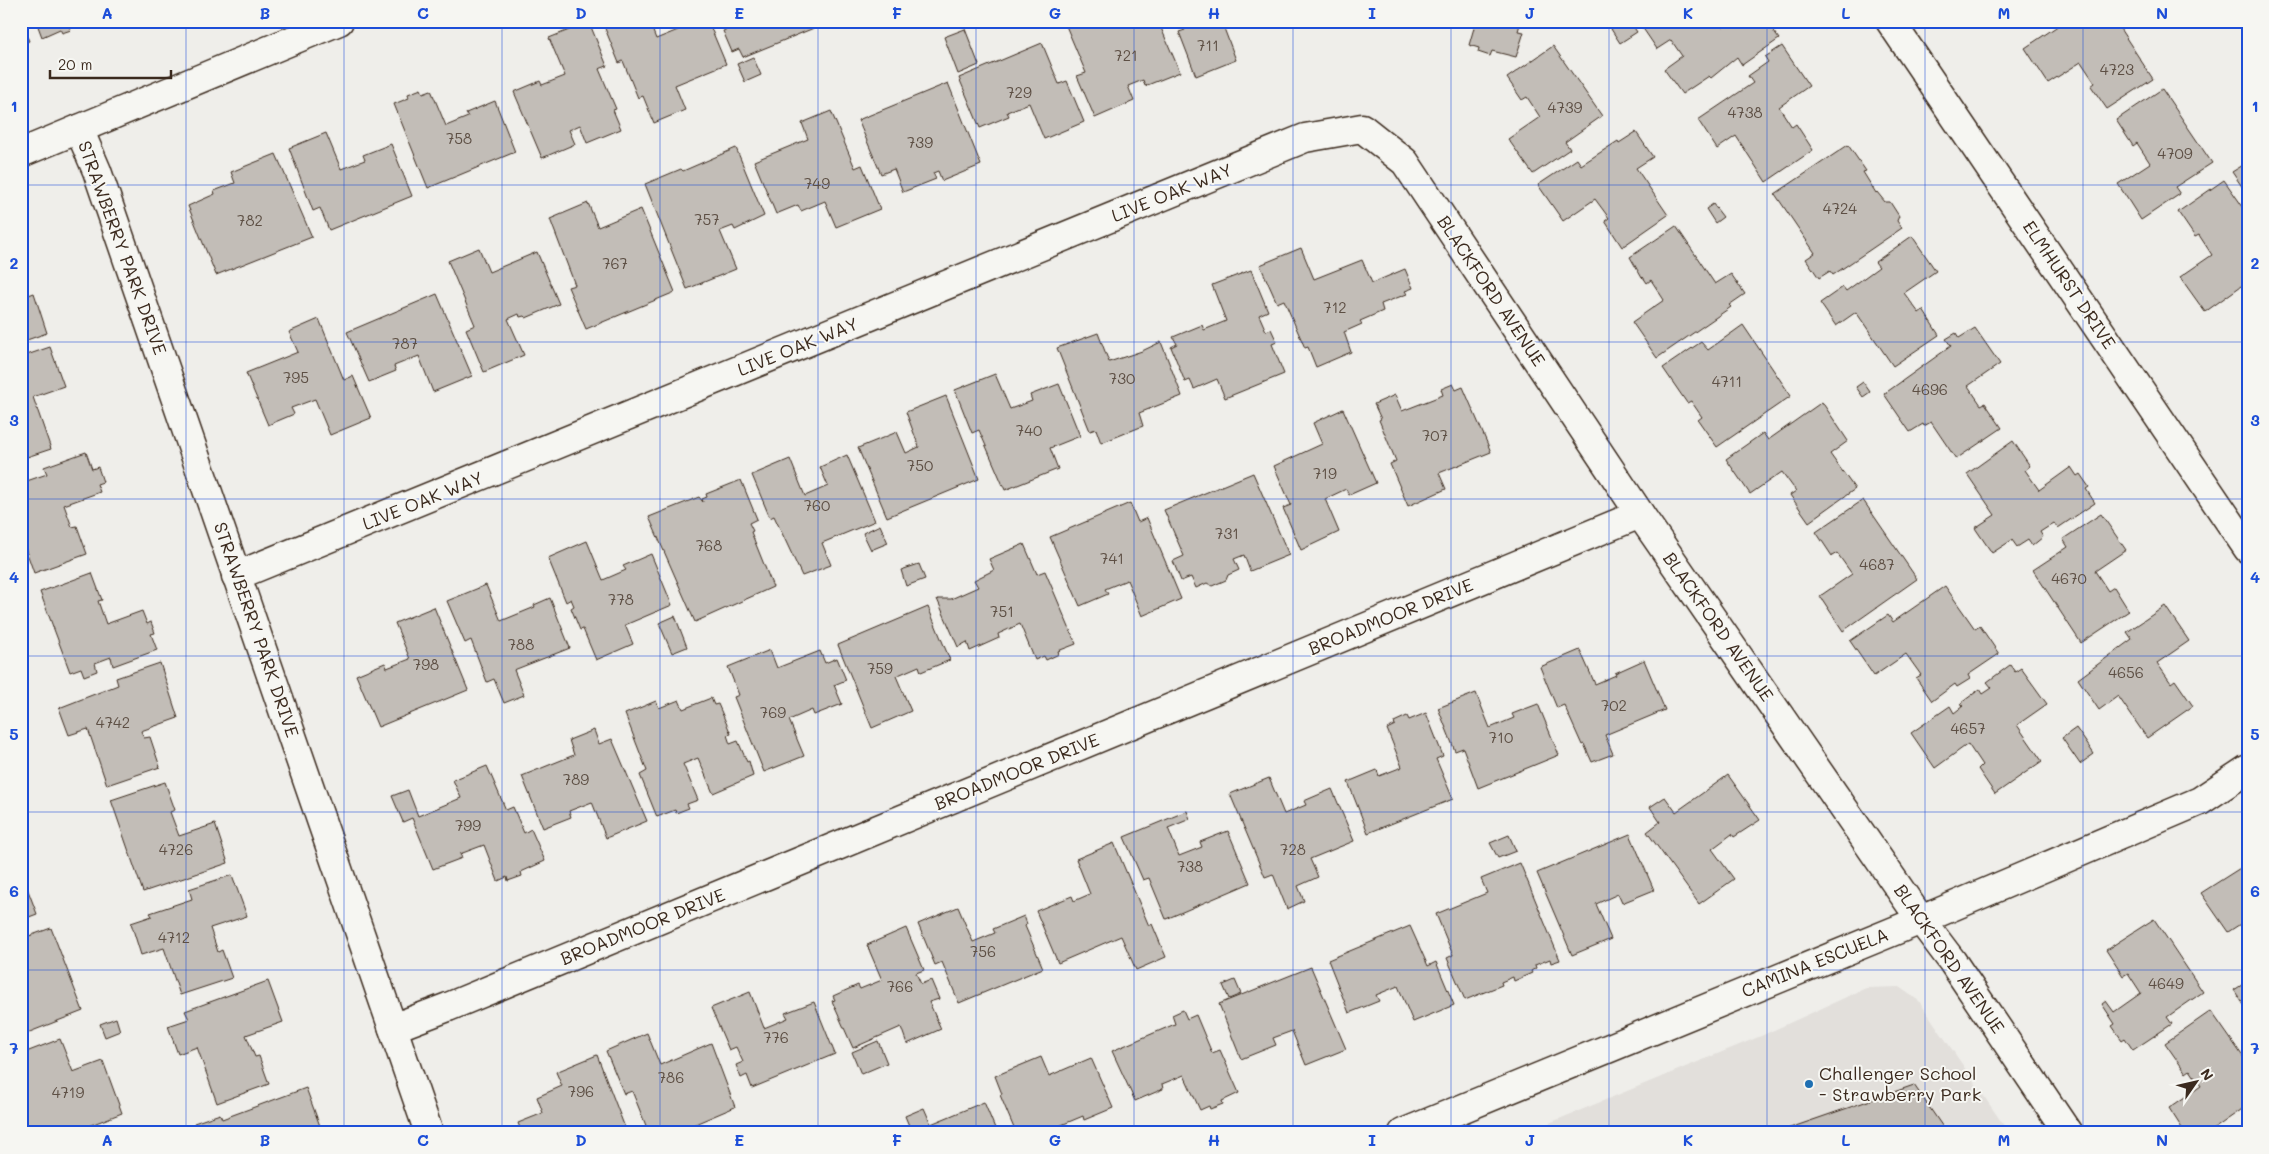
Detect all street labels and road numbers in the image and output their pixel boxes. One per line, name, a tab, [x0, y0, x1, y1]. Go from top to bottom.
street label: STRAWBERRY PARK DRIVE	[73, 137, 173, 358]
street label: LIVE OAK WAY	[1108, 157, 1236, 227]
street label: BLACKFORD AVENUE	[1432, 210, 1551, 371]
street label: ELMHURST DRIVE	[2018, 216, 2122, 353]
street label: LIVE OAK WAY	[734, 311, 862, 381]
street label: LIVE OAK WAY	[359, 465, 487, 535]
street label: STRAWBERRY PARK DRIVE	[209, 519, 305, 740]
street label: BLACKFORD AVENUE	[1658, 547, 1779, 706]
street label: BROADMOOR DRIVE	[1305, 572, 1477, 660]
street label: BROADMOOR DRIVE	[931, 727, 1103, 815]
street label: BLACKFORD AVENUE	[1889, 879, 2010, 1038]
street label: BROADMOOR DRIVE	[557, 882, 729, 970]
street label: CAMINA ESCUELA	[1738, 922, 1892, 1003]

